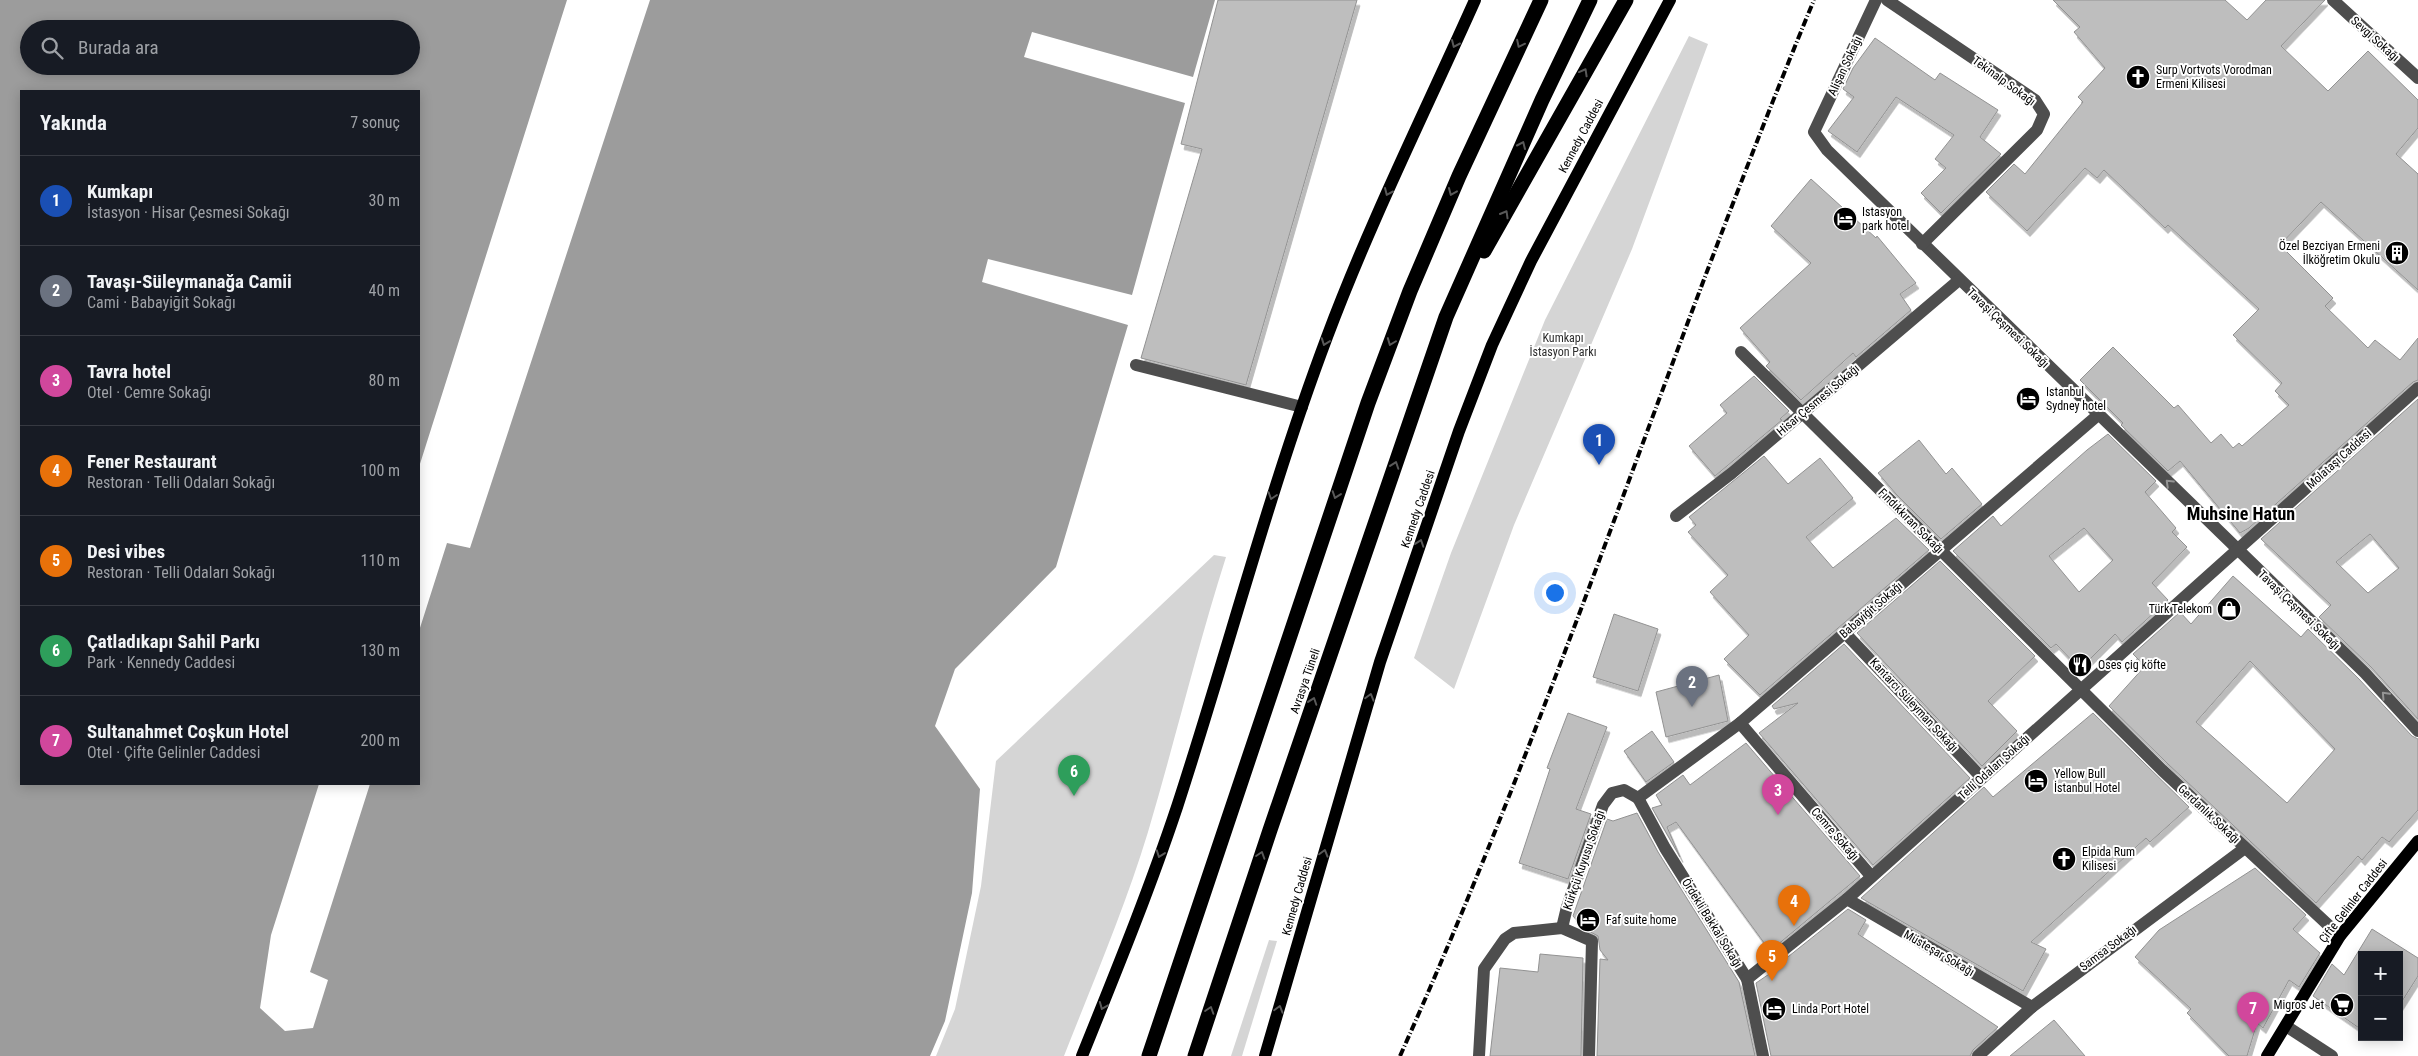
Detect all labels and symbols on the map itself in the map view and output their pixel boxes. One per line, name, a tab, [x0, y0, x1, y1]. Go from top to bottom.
street label: Sevgi Sokağı	[2348, 14, 2402, 64]
street label: Alişan Sokağı	[1825, 34, 1865, 98]
one-way arrow	[1451, 39, 1462, 48]
one-way arrow	[1516, 39, 1526, 48]
street label: Tekinalp Sokağı	[1970, 53, 2038, 109]
place label: Surp Vortvots Vorodman Ermeni Kilisesi	[2156, 63, 2272, 91]
church icon: Surp Vortvots Vorodman Ermeni Kilisesi	[2125, 64, 2151, 90]
one-way arrow	[1577, 69, 1587, 78]
street label: Kennedy Caddesi	[1556, 97, 1606, 175]
one-way arrow	[1516, 141, 1526, 150]
one-way arrow	[1383, 187, 1394, 196]
one-way arrow	[1448, 187, 1459, 196]
place label: Istasyon park hotel	[1862, 205, 1909, 233]
hotel icon: Istasyon park hotel	[1832, 206, 1858, 232]
one-way arrow	[1499, 211, 1509, 220]
place label: Özel Bezciyan Ermeni İlköğretim Okulu	[2279, 238, 2380, 267]
building icon: Özel Bezciyan Ermeni İlköğretim Okulu	[2384, 240, 2410, 266]
street label: Tavaşi Çeşmesi Sokağı	[1964, 285, 2052, 371]
park label: Kumkapı İstasyon Parkı	[1530, 331, 1596, 359]
one-way arrow	[1321, 337, 1331, 346]
one-way arrow	[1387, 337, 1397, 346]
street label: Hisar Çesmesi Sokağı	[1774, 361, 1862, 439]
place label: Istanbul Sydney hotel	[2046, 385, 2106, 413]
hotel icon: Istanbul Sydney hotel	[2015, 386, 2041, 412]
pin: 1	[1583, 424, 1615, 465]
street label: Molataşı Caddesi	[2304, 426, 2374, 492]
one-way arrow	[1389, 461, 1399, 470]
street label: Kennedy Caddesi	[1398, 468, 1438, 550]
one-way arrow	[2166, 480, 2175, 489]
street label: Fındıkkıran Sokağı	[1875, 485, 1947, 557]
one-way arrow	[1332, 490, 1342, 499]
one-way arrow	[1268, 491, 1278, 500]
district label: Muhsine Hatun	[2187, 503, 2295, 524]
one-way arrow	[1414, 539, 1424, 548]
street label: Tavaşi Çeşmesi Sokağı	[2255, 567, 2343, 653]
street label: Babayiğit Sokağı	[1837, 579, 1905, 641]
your location	[1542, 580, 1568, 606]
shop icon: Türk Telekom	[2216, 596, 2242, 622]
place label: Türk Telekom	[2149, 602, 2212, 616]
street label: Avrasya Tüneli	[1287, 647, 1323, 715]
restaurant icon: Oses çig köfte	[2067, 652, 2093, 678]
street label: Kantarcı Süleyman Sokağı	[1867, 655, 1961, 755]
place label: Oses çig köfte	[2098, 658, 2166, 672]
pin: 2	[1676, 666, 1708, 707]
one-way arrow	[2382, 692, 2391, 701]
one-way arrow	[1364, 693, 1375, 702]
one-way arrow	[1308, 698, 1318, 706]
street label: Telli Odaları Sokağı	[1955, 731, 2033, 803]
pin: 6	[1058, 755, 1090, 796]
place label: Yellow Bull İstanbul Hotel	[2054, 767, 2120, 795]
hotel icon: Yellow Bull İstanbul Hotel	[2023, 768, 2049, 794]
pin: 3	[1762, 774, 1794, 815]
street label: Gerdanlık Sokağı	[2175, 782, 2243, 846]
street label: Cemre Sokağı	[1808, 805, 1862, 863]
street label: Kürkçü Kuyusu Sokağı	[1560, 808, 1608, 912]
place label: Elpida Rum Kilisesi	[2082, 845, 2135, 873]
church icon: Elpida Rum Kilisesi	[2051, 846, 2077, 872]
one-way arrow	[1156, 849, 1166, 857]
one-way arrow	[1319, 850, 1329, 858]
one-way arrow	[1256, 852, 1266, 860]
street label: Kennedy Caddesi	[1279, 855, 1315, 937]
street label: Çifte Gelinler Caddesi	[2316, 856, 2390, 946]
street label: Ördekli Bakkal Sokağı	[1679, 875, 1746, 970]
pin: 4	[1778, 885, 1810, 926]
hotel icon: Faf suite home	[1575, 907, 1601, 933]
place label: Faf suite home	[1606, 913, 1677, 927]
street label: Samsa Sokağı	[2077, 922, 2139, 974]
street label: Müsteşar Sokağı	[1901, 927, 1977, 979]
pin: 5	[1756, 940, 1788, 981]
pin: 7	[2237, 992, 2269, 1033]
supermarket icon: Migros Jet	[2329, 992, 2355, 1018]
hotel icon: Linda Port Hotel	[1761, 996, 1787, 1022]
place label: Migros Jet	[2273, 998, 2324, 1012]
one-way arrow	[1098, 1001, 1108, 1009]
place label: Linda Port Hotel	[1792, 1002, 1869, 1016]
one-way arrow	[1205, 1006, 1215, 1014]
one-way arrow	[1273, 1006, 1283, 1014]

